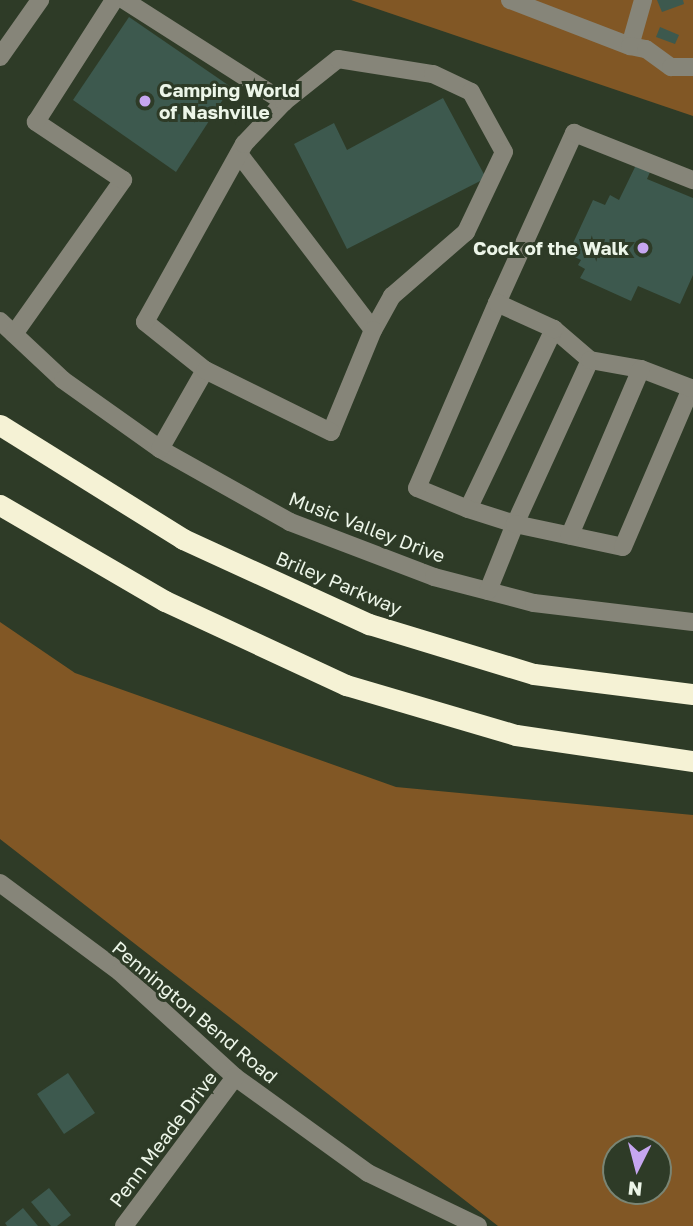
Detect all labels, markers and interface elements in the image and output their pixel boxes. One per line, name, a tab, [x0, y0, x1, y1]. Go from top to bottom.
place label: Camping World of Nashville	[159, 79, 300, 123]
marker: Camping World of Nashville	[137, 93, 153, 109]
place label: Cock of the Walk	[473, 237, 629, 259]
marker: Cock of the Walk	[635, 240, 651, 256]
street label: Music Valley Drive	[286, 487, 448, 567]
street label: Briley Parkway	[273, 546, 405, 620]
street label: Pennington Bend Road	[108, 936, 282, 1088]
street label: Penn Meade Drive	[105, 1067, 221, 1211]
north arrow	[602, 1135, 672, 1205]
text: N	[627, 1177, 643, 1202]

